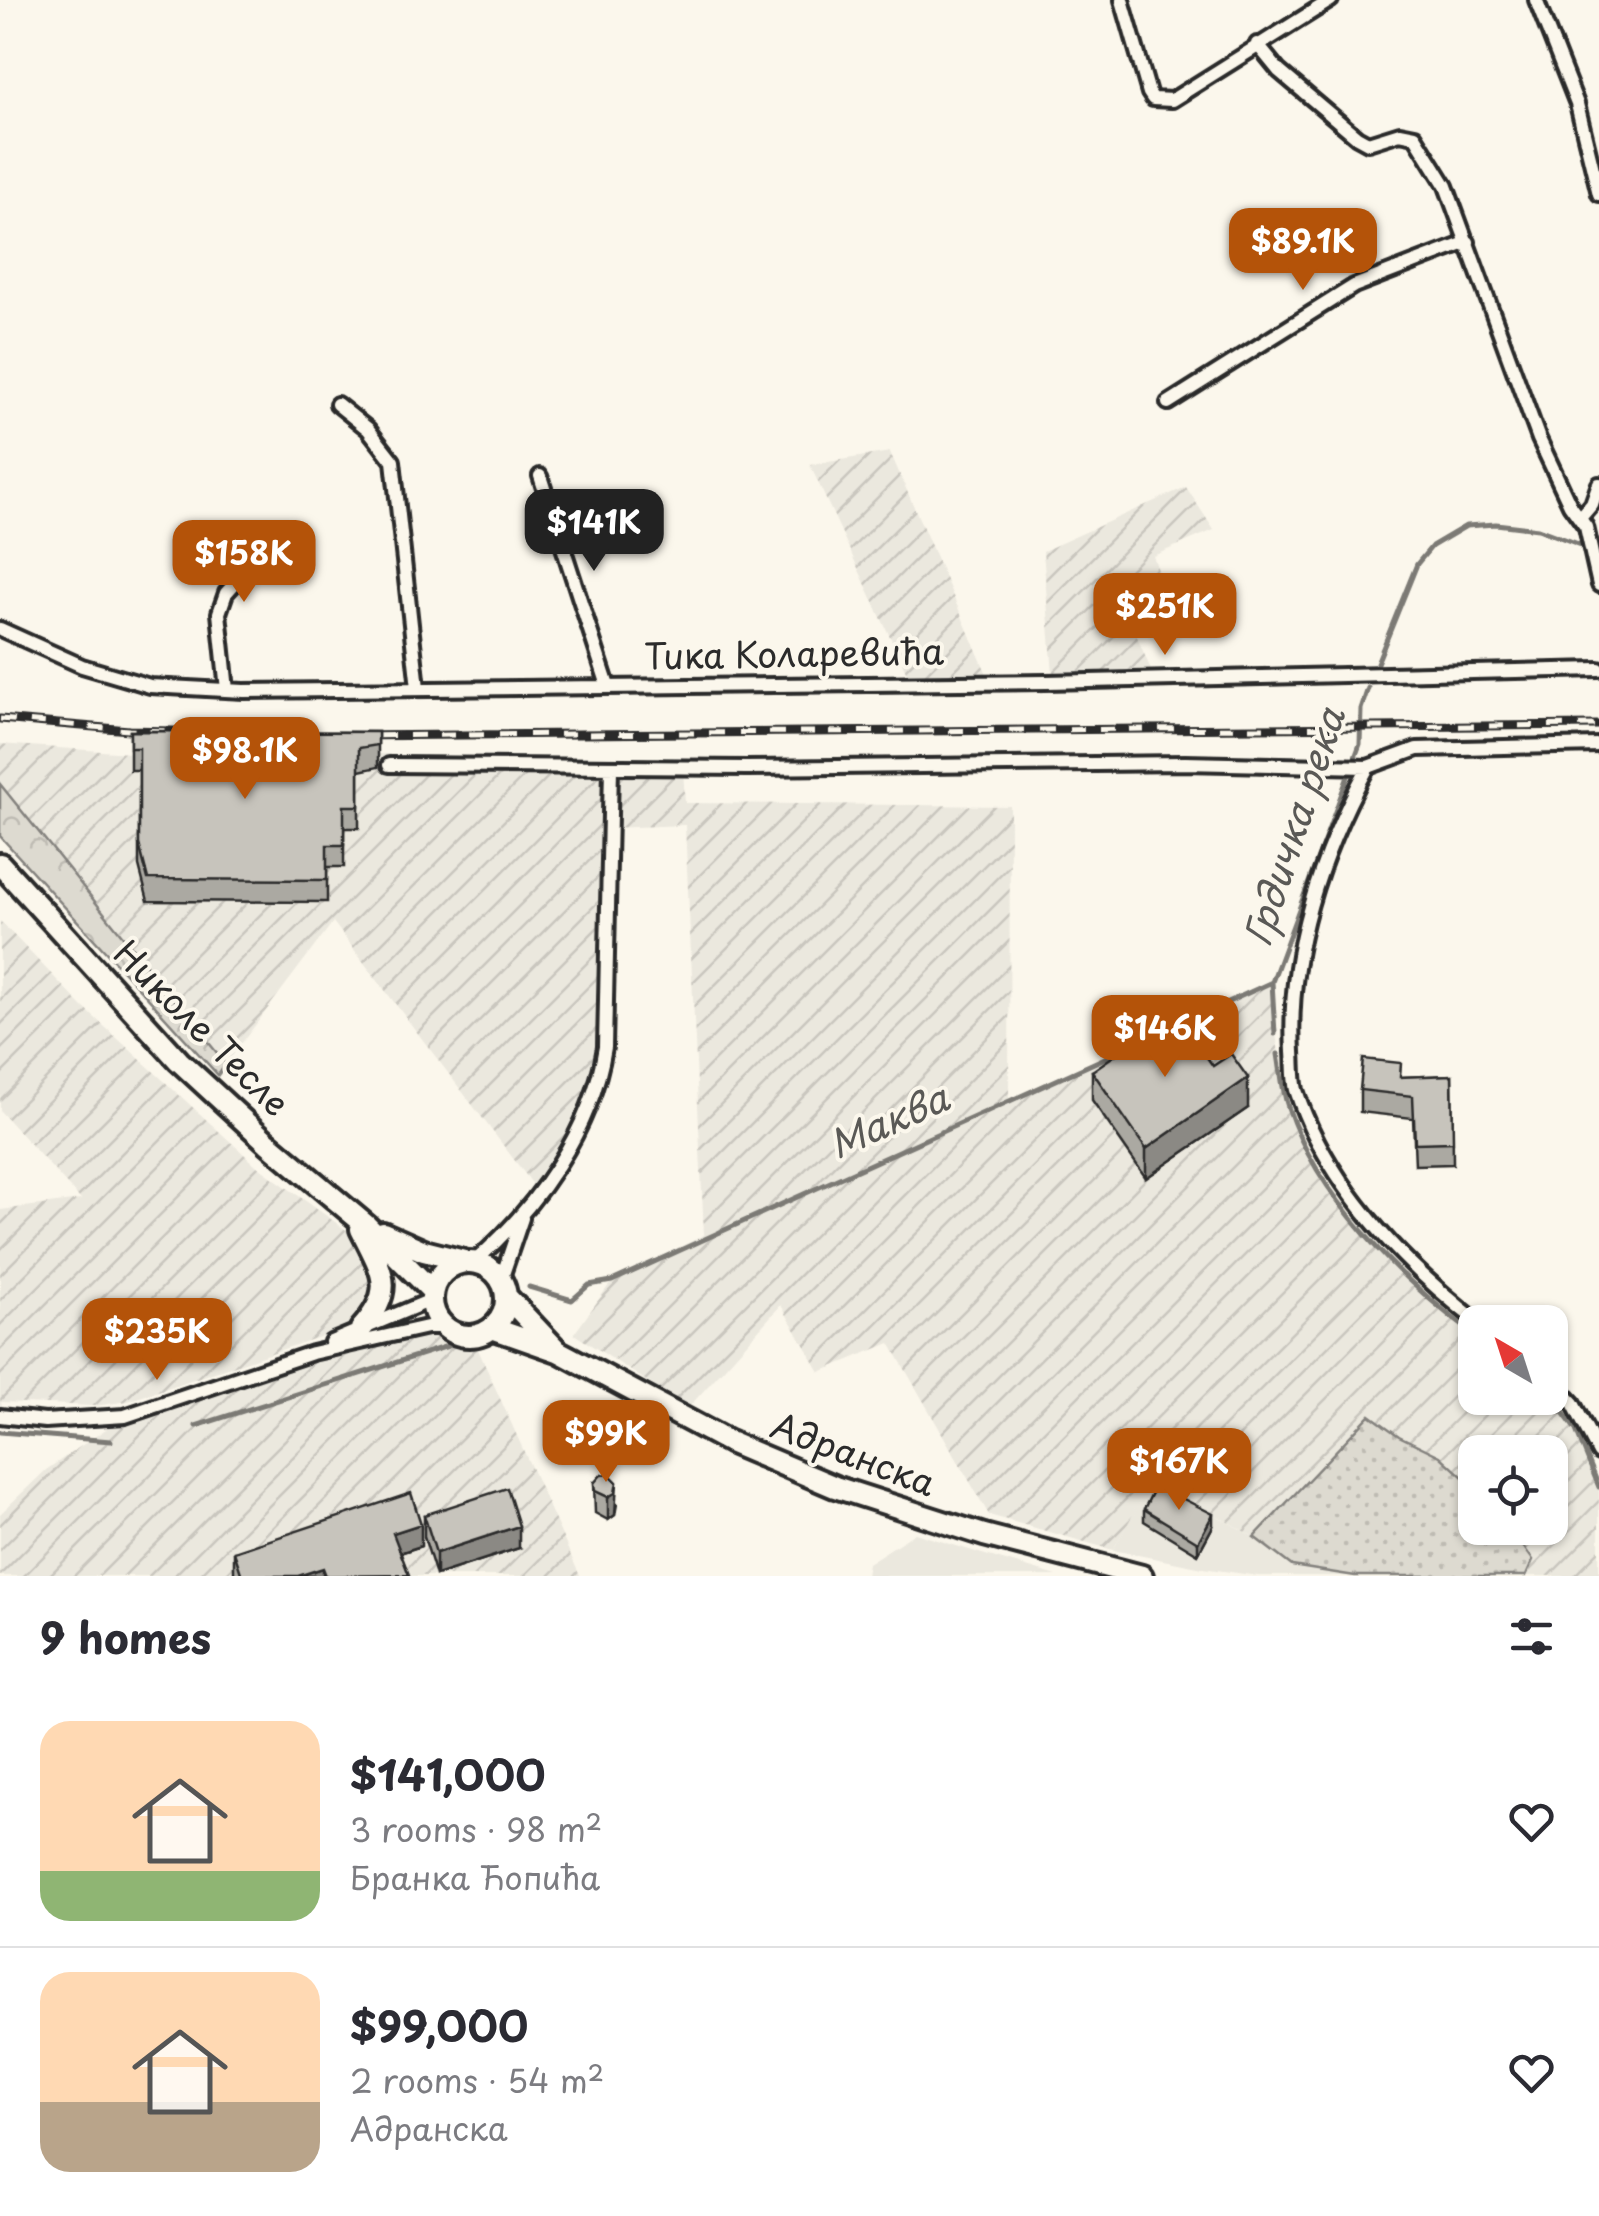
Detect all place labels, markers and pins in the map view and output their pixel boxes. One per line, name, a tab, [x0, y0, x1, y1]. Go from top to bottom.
pin: $89.1K	[1222, 208, 1384, 293]
pin: $141K	[524, 489, 664, 574]
pin: $158K	[174, 520, 314, 605]
pin: $251K	[1095, 573, 1235, 658]
pin: $98.1K	[164, 717, 326, 802]
pin: $146K	[1095, 995, 1235, 1080]
pin: $235K	[87, 1298, 227, 1383]
pin: $99K	[547, 1400, 665, 1485]
pin: $167K	[1109, 1428, 1249, 1513]

